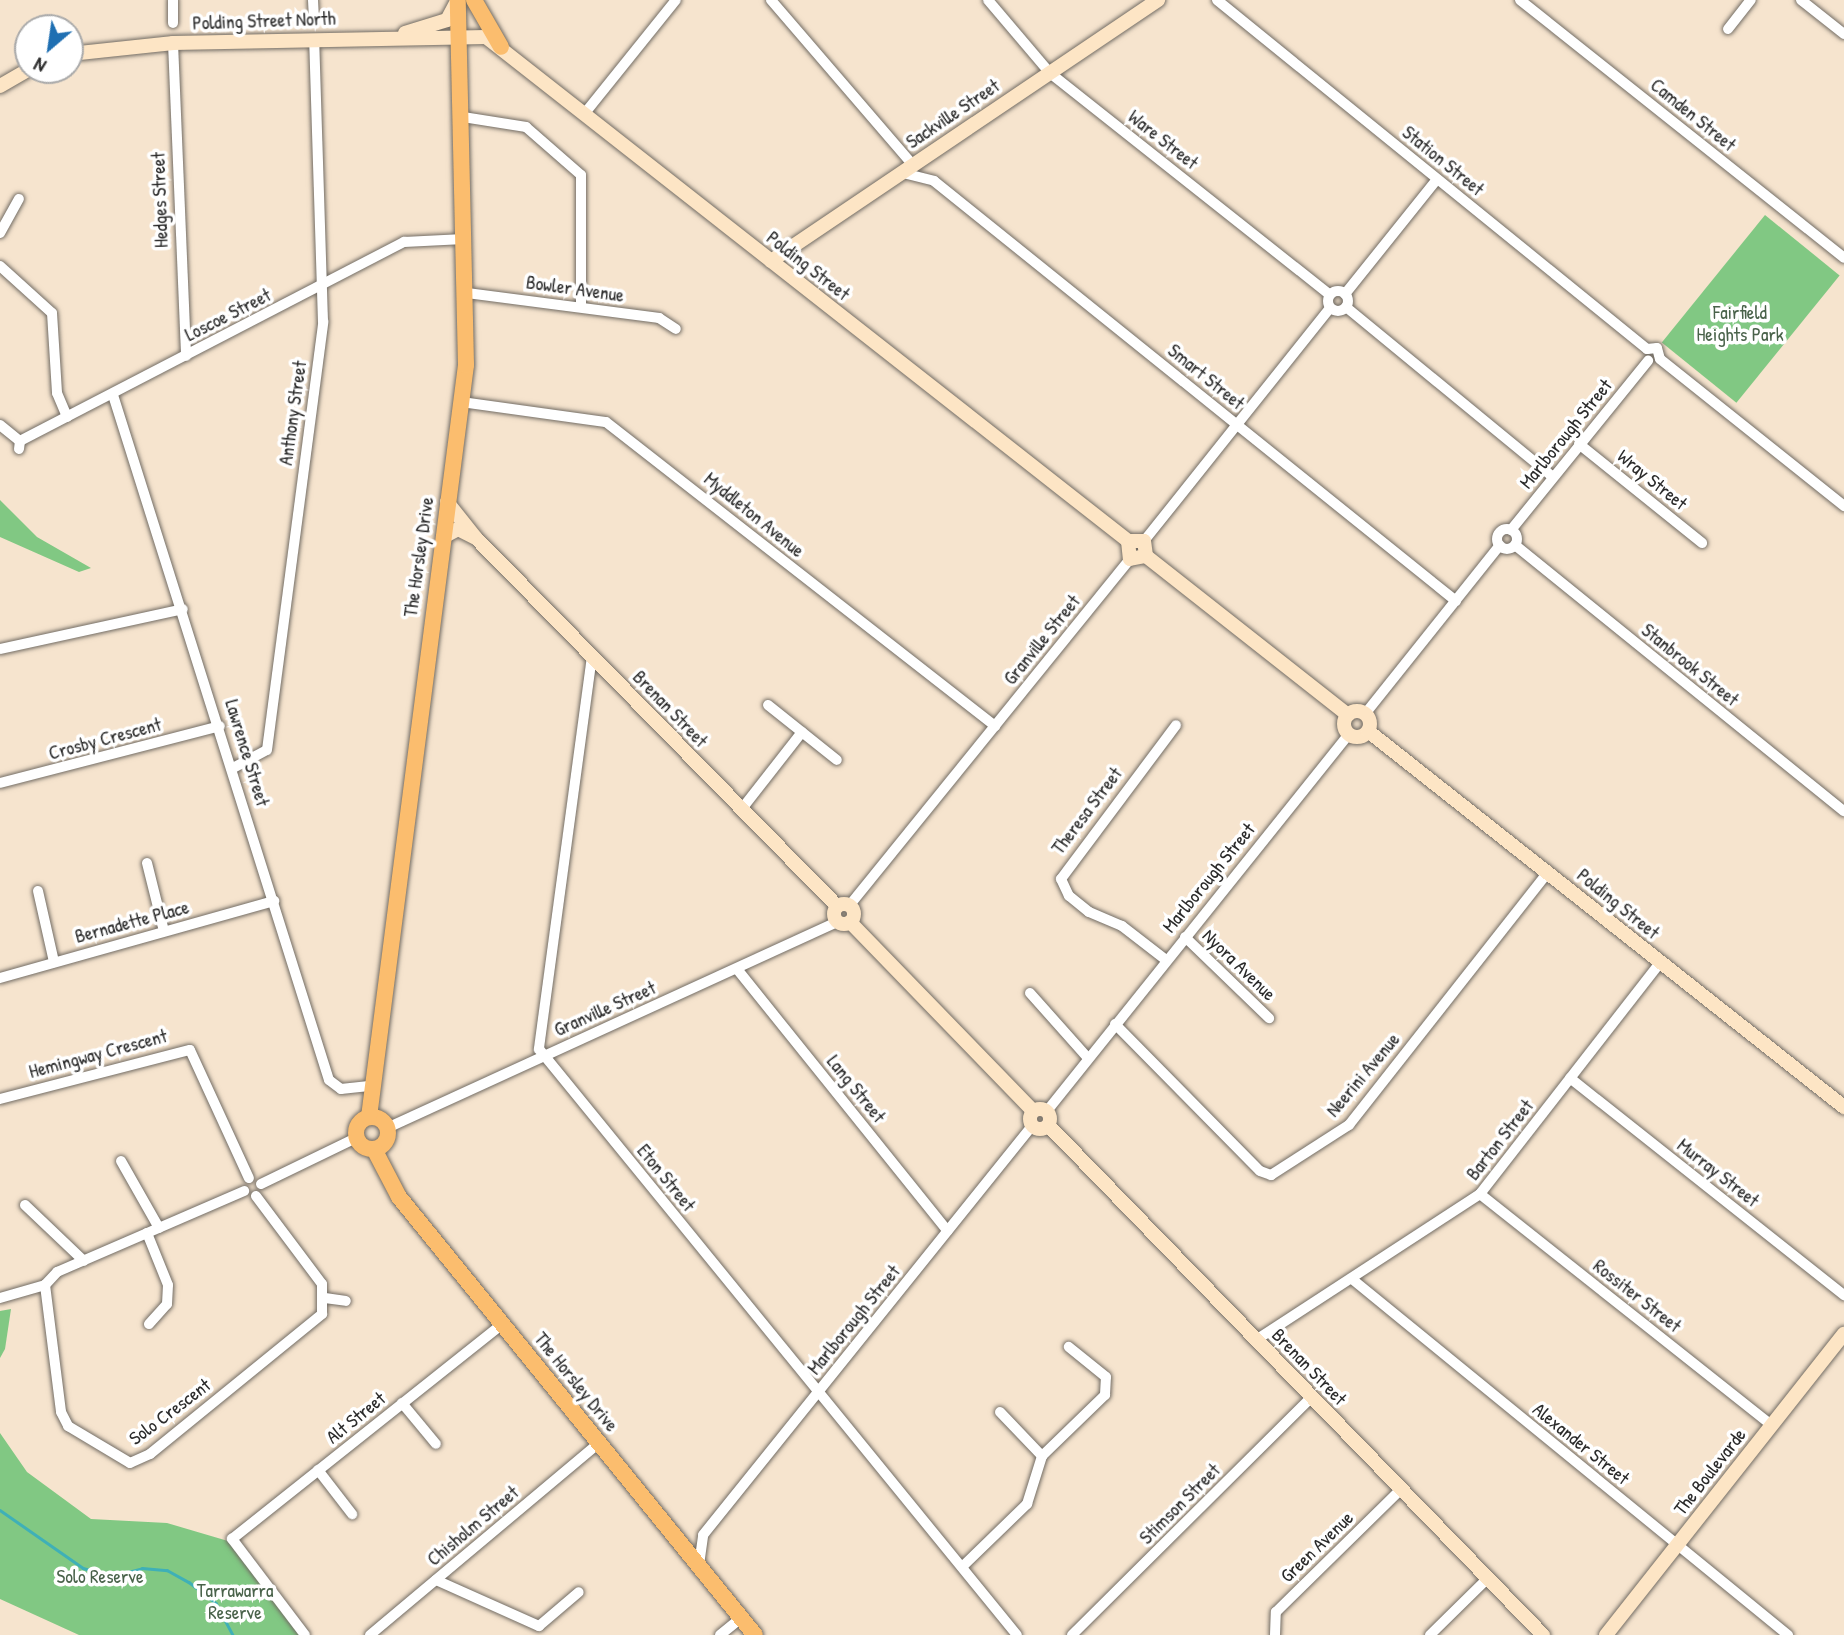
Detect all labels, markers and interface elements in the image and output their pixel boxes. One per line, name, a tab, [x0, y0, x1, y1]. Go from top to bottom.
street label: Polding Street North	[192, 7, 336, 35]
north arrow	[14, 14, 84, 84]
text: N	[29, 52, 51, 79]
street label: Sackville Street	[902, 74, 1004, 154]
street label: Camden Street	[1646, 74, 1740, 156]
street label: Ware Street	[1123, 106, 1203, 174]
street label: Station Street	[1398, 121, 1488, 201]
street label: Hedges Street	[147, 152, 173, 248]
street label: Polding Street	[762, 226, 854, 306]
street label: Bowler Avenue	[525, 271, 625, 307]
street label: Loscoe Street	[181, 284, 275, 346]
park label: Fairfield Heights Park	[1696, 302, 1784, 346]
street label: Smart Street	[1163, 339, 1249, 415]
street label: Anthony Street	[274, 359, 312, 467]
street label: Marlborough Street	[1515, 375, 1617, 493]
street label: Wray Street	[1613, 445, 1691, 515]
street label: Myddleton Avenue	[699, 468, 809, 562]
street label: The Horsley Drive	[399, 496, 439, 618]
street label: Granville Street	[999, 591, 1085, 689]
street label: Stanbrook Street	[1637, 619, 1743, 711]
street label: Brenan Street	[628, 666, 712, 752]
street label: Lawrence Street	[220, 697, 274, 809]
street label: Crosby Crescent	[46, 713, 164, 765]
street label: Theresa Street	[1047, 763, 1127, 859]
street label: Marlborough Street	[1158, 819, 1260, 937]
street label: Polding Street	[1572, 864, 1664, 944]
street label: Bernadette Place	[72, 896, 192, 948]
street label: Nyora Avenue	[1198, 924, 1280, 1006]
street label: Granville Street	[551, 976, 659, 1042]
street label: Hemingway Crescent	[26, 1025, 170, 1083]
street label: Neerini Avenue	[1321, 1029, 1405, 1121]
street label: Lang Street	[822, 1051, 890, 1127]
street label: Barton Street	[1462, 1095, 1538, 1185]
street label: Murray Street	[1673, 1134, 1763, 1212]
street label: Eton Street	[632, 1140, 700, 1216]
street label: Rossiter Street	[1589, 1255, 1685, 1337]
street label: Marlborough Street	[803, 1261, 905, 1379]
street label: Brenan Street	[1267, 1324, 1351, 1410]
street label: The Horsley Drive	[529, 1328, 623, 1436]
street label: Solo Crescent	[125, 1374, 215, 1450]
street label: Alt Street	[322, 1387, 390, 1449]
street label: Alexander Street	[1528, 1398, 1634, 1490]
street label: The Boulevarde	[1669, 1424, 1751, 1520]
street label: Stimson Street	[1135, 1459, 1225, 1549]
street label: Chisholm Street	[423, 1481, 523, 1571]
street label: Green Avenue	[1276, 1507, 1358, 1587]
park label: Solo Reserve	[56, 1566, 144, 1588]
park label: Tarrawarra Reserve	[197, 1580, 273, 1624]

